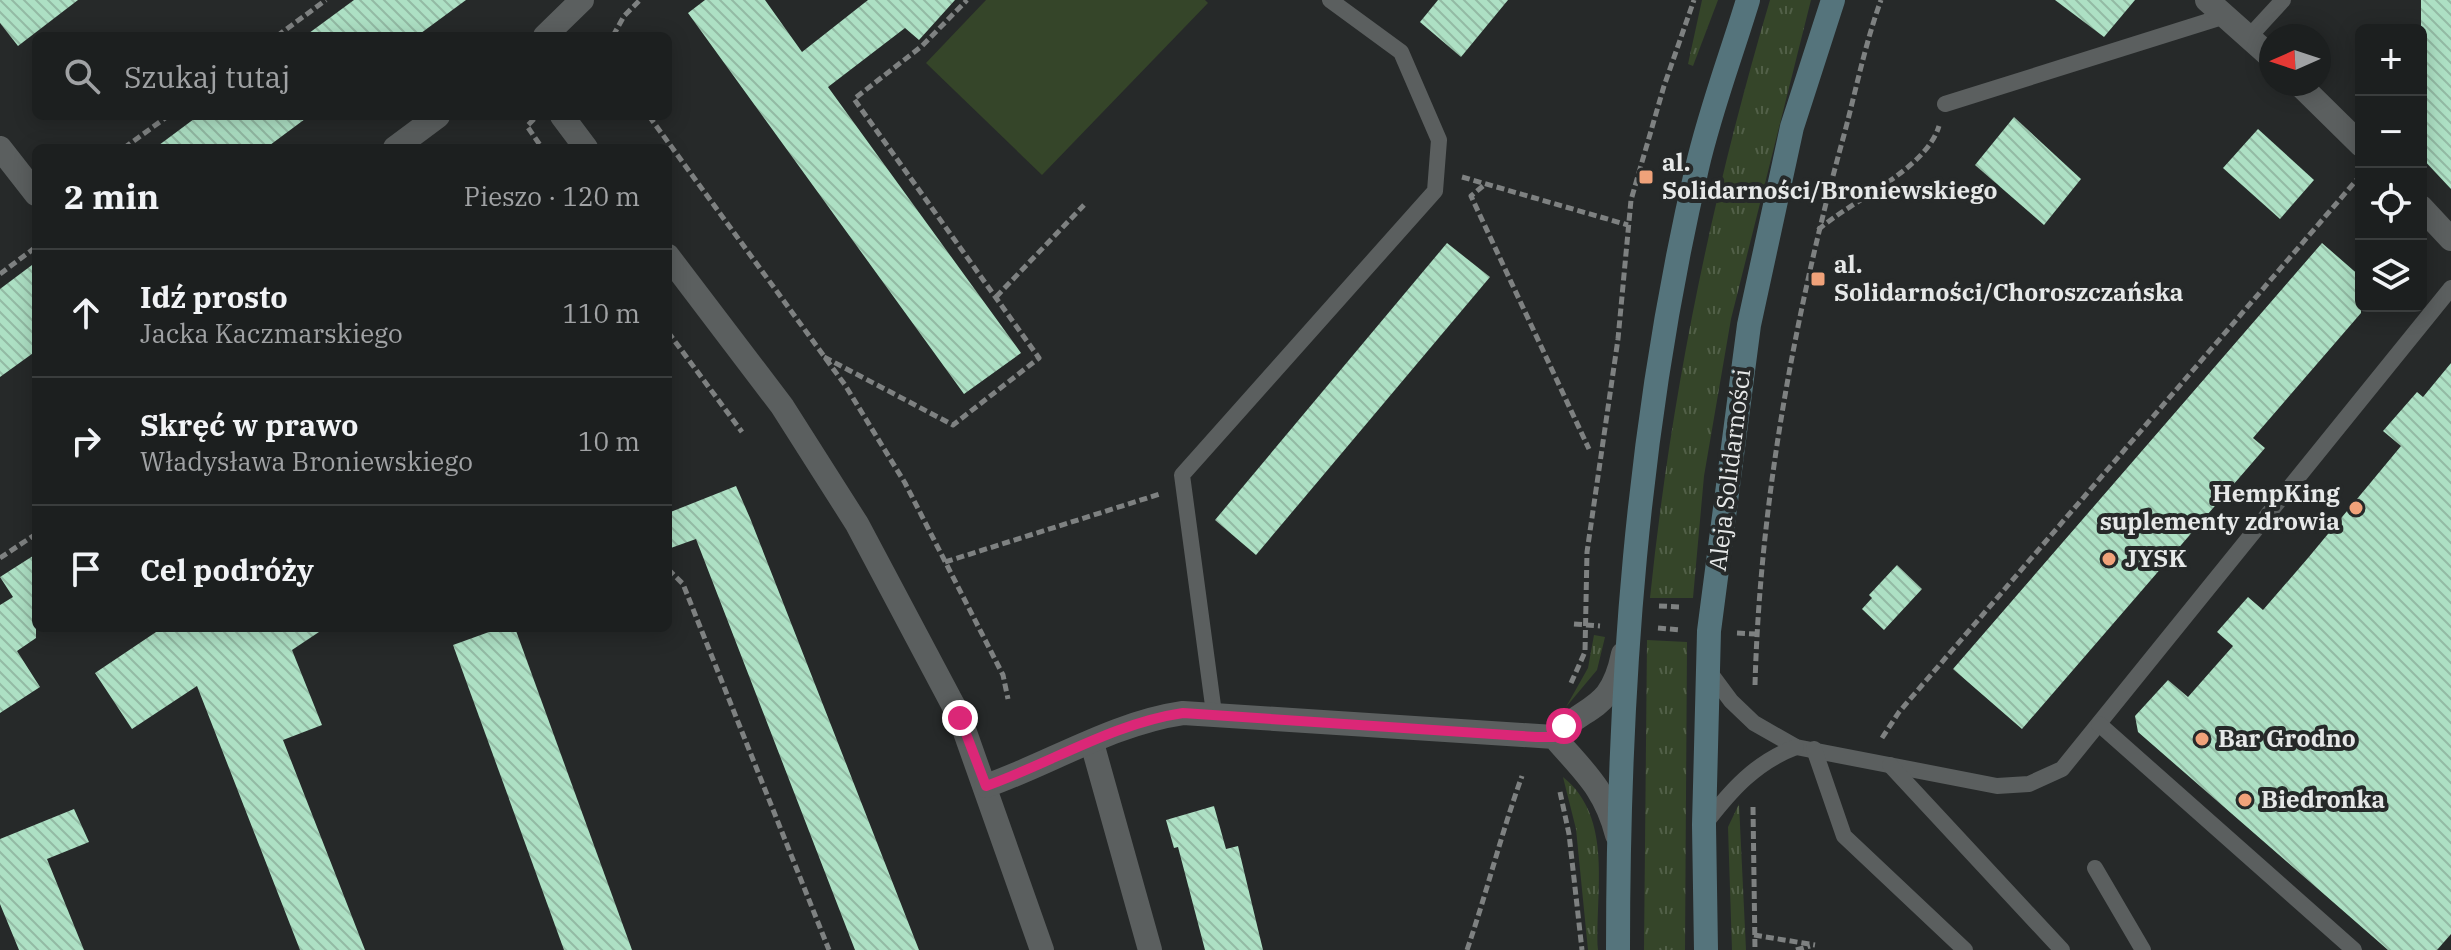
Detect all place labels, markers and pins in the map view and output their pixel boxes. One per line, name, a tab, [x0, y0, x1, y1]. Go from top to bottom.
place label: al. Solidarności/Broniewskiego	[1662, 146, 1998, 206]
marker: al. Solidarności/Broniewskiego	[1637, 168, 1655, 186]
place label: al. Solidarności/Choroszczańska	[1834, 248, 2184, 308]
marker: al. Solidarności/Choroszczańska	[1809, 270, 1827, 288]
place label: HempKing suplementy zdrowia	[2100, 477, 2340, 537]
marker: HempKing suplementy zdrowia	[2347, 499, 2365, 517]
place label: JYSK	[2125, 542, 2187, 574]
marker: JYSK	[2100, 550, 2118, 568]
place label: Bar Grodno	[2218, 722, 2356, 754]
marker: Bar Grodno	[2193, 730, 2211, 748]
place label: Biedronka	[2261, 783, 2385, 815]
marker: Biedronka	[2236, 791, 2254, 809]

